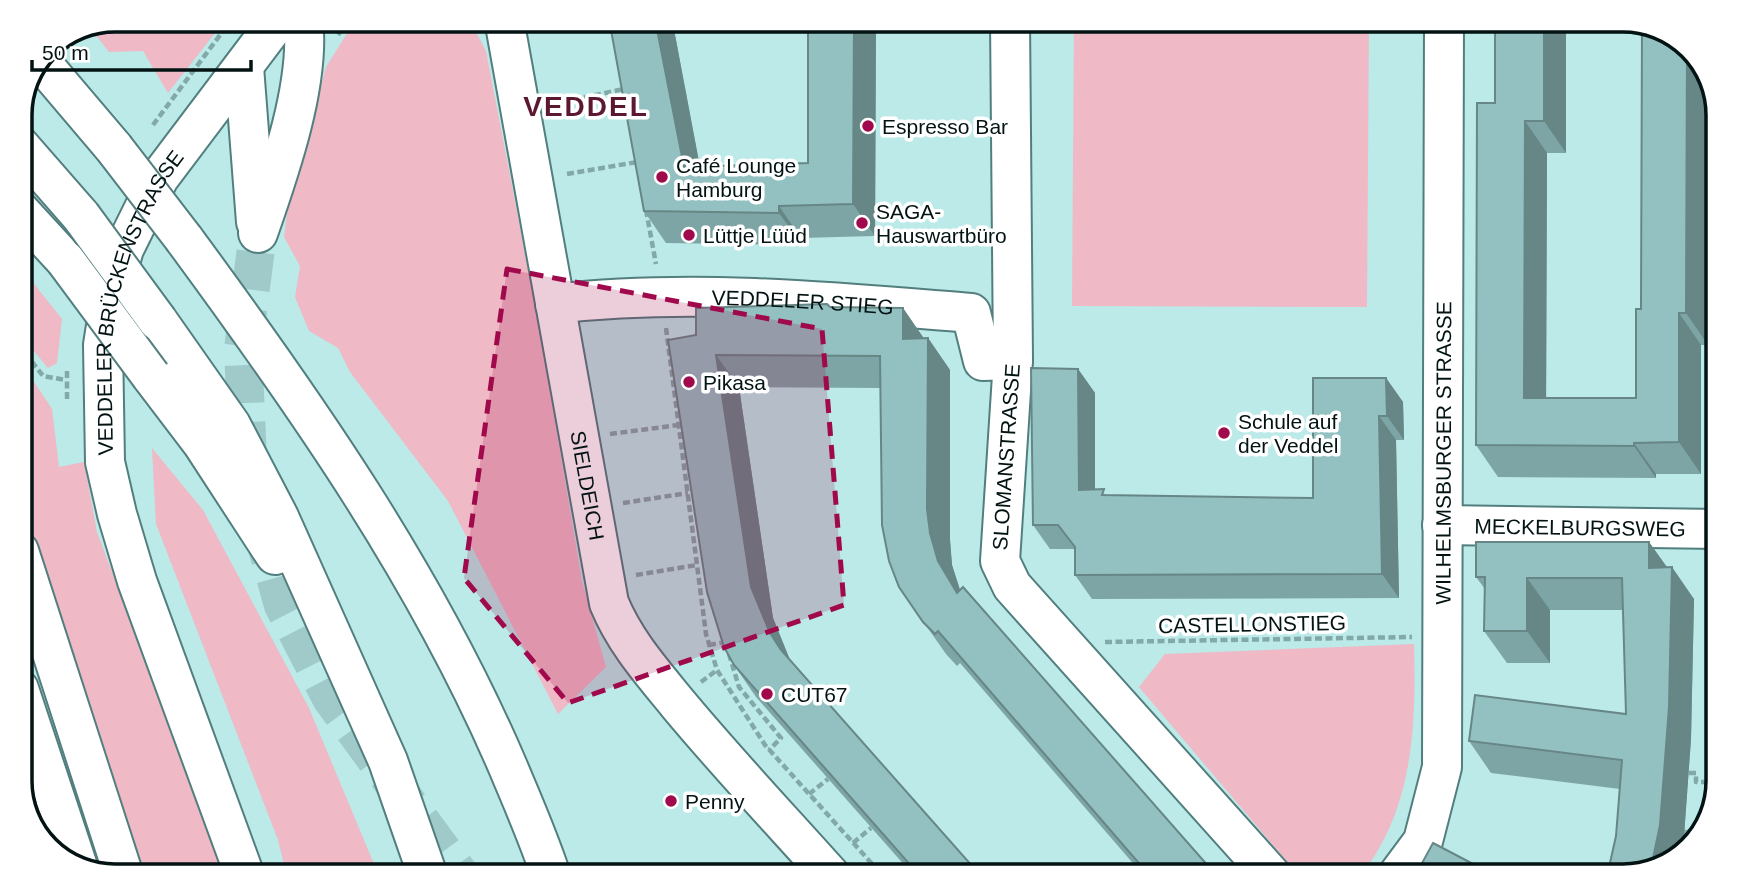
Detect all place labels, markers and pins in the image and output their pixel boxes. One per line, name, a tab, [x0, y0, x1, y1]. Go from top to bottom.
place label: Espresso Bar	[882, 115, 1008, 138]
marker: Espresso Bar	[860, 118, 876, 134]
place label: Café Lounge Hamburg	[676, 154, 796, 201]
marker: Café Lounge Hamburg	[654, 169, 670, 185]
place label: SAGA- Hauswartbüro	[876, 200, 1007, 247]
marker: SAGA- Hauswartbüro	[854, 215, 870, 231]
place label: Lüttje Lüüd	[703, 224, 807, 247]
marker: Lüttje Lüüd	[681, 227, 697, 243]
place label: Pikasa	[703, 371, 766, 394]
marker: Pikasa	[681, 374, 697, 390]
place label: Schule auf der Veddel	[1238, 410, 1338, 457]
marker: Schule auf der Veddel	[1216, 425, 1232, 441]
place label: CUT67	[781, 683, 848, 706]
marker: CUT67	[759, 686, 775, 702]
place label: Penny	[685, 790, 745, 813]
marker: Penny	[663, 793, 679, 809]

